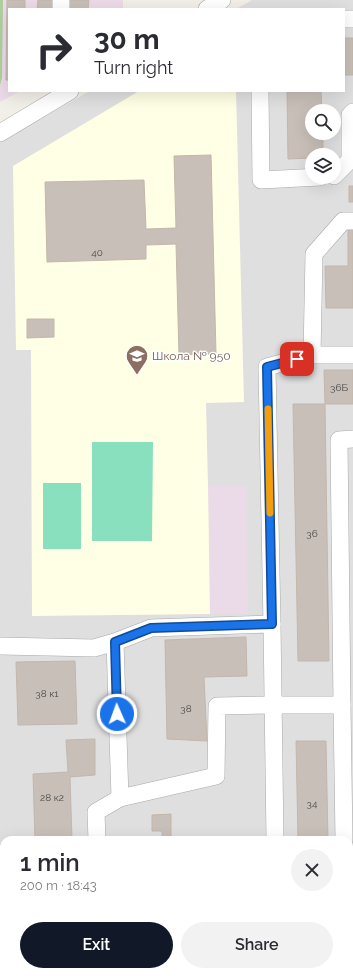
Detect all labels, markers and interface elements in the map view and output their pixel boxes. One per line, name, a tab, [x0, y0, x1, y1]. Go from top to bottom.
text: 30 m	[94, 23, 160, 56]
icon: right	[28, 24, 80, 76]
text: Turn right	[94, 57, 173, 78]
map controls	[305, 104, 341, 184]
button: search	[305, 104, 341, 140]
button: layers	[305, 148, 341, 184]
house number: 40	[91, 247, 103, 258]
pin	[280, 342, 314, 376]
school or university icon: Школа № 950	[124, 343, 150, 376]
icon: arrive	[286, 348, 308, 370]
place label: Школа № 950	[152, 349, 231, 363]
house number: 36Б	[330, 382, 348, 393]
house number: 36	[306, 528, 318, 539]
house number: 38 к1	[35, 688, 59, 699]
position arrow	[96, 693, 138, 735]
house number: 38	[180, 703, 192, 714]
house number: 28 к2	[40, 792, 64, 803]
house number: 34	[307, 798, 318, 809]
text: 1 min	[20, 848, 80, 877]
button: close	[291, 849, 333, 891]
text: 200 m · 18:43	[20, 878, 97, 893]
button: Exit	[20, 922, 173, 968]
button: Share	[181, 922, 333, 968]

